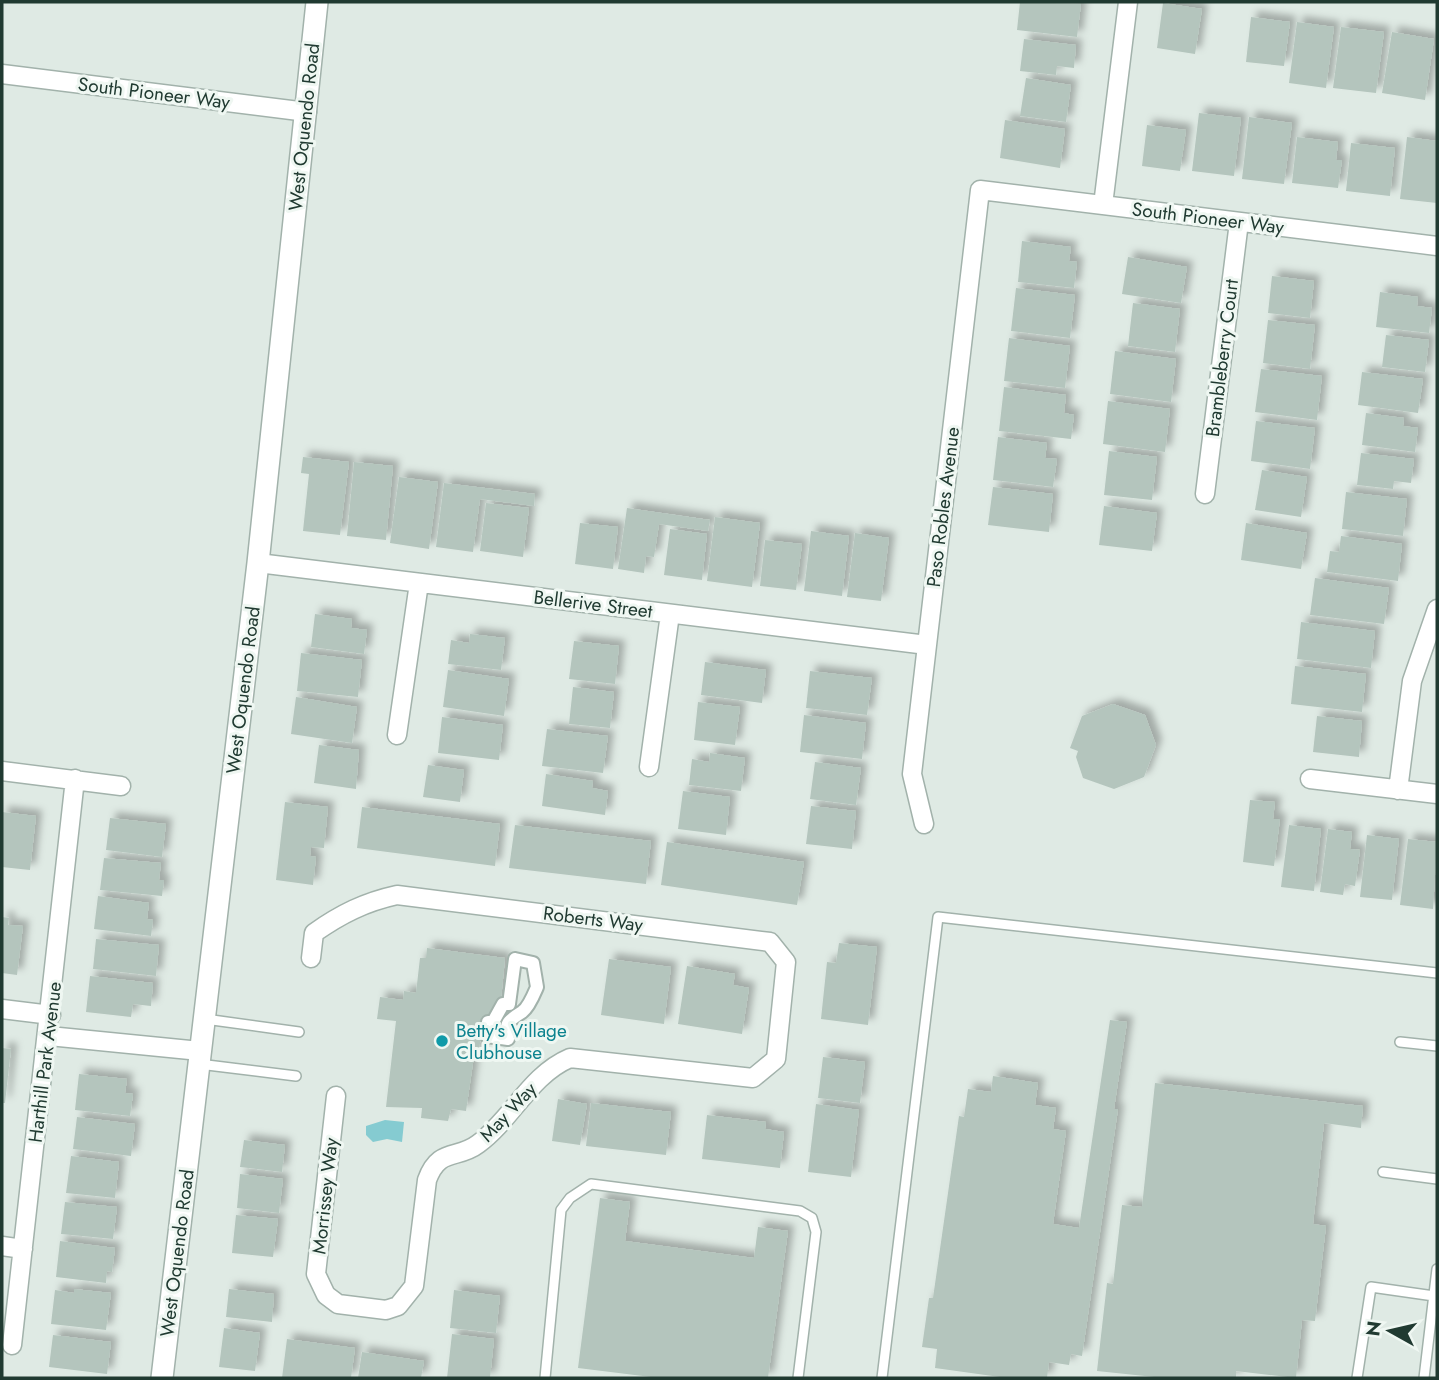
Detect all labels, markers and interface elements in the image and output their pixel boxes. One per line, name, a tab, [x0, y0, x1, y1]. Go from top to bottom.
street label: West Oquendo Road	[282, 42, 326, 212]
street label: South Pioneer Way	[77, 70, 232, 116]
street label: South Pioneer Way	[1131, 195, 1286, 241]
street label: Brambleberry Court	[1199, 277, 1245, 438]
street label: Paso Robles Avenue	[920, 425, 966, 589]
street label: Bellerive Street	[532, 583, 654, 625]
street label: West Oquendo Road	[219, 605, 267, 775]
street label: Roberts Way	[542, 899, 645, 939]
street label: Harthill Park Avenue	[22, 980, 68, 1144]
place label: Betty's Village Clubhouse	[456, 1017, 567, 1066]
marker: Betty's Village Clubhouse	[434, 1033, 450, 1049]
street label: May Way	[473, 1076, 543, 1148]
street label: Morrissey Way	[305, 1136, 345, 1256]
street label: West Oquendo Road	[153, 1168, 201, 1338]
north arrow	[1355, 1296, 1425, 1366]
text: N	[1359, 1319, 1388, 1338]

